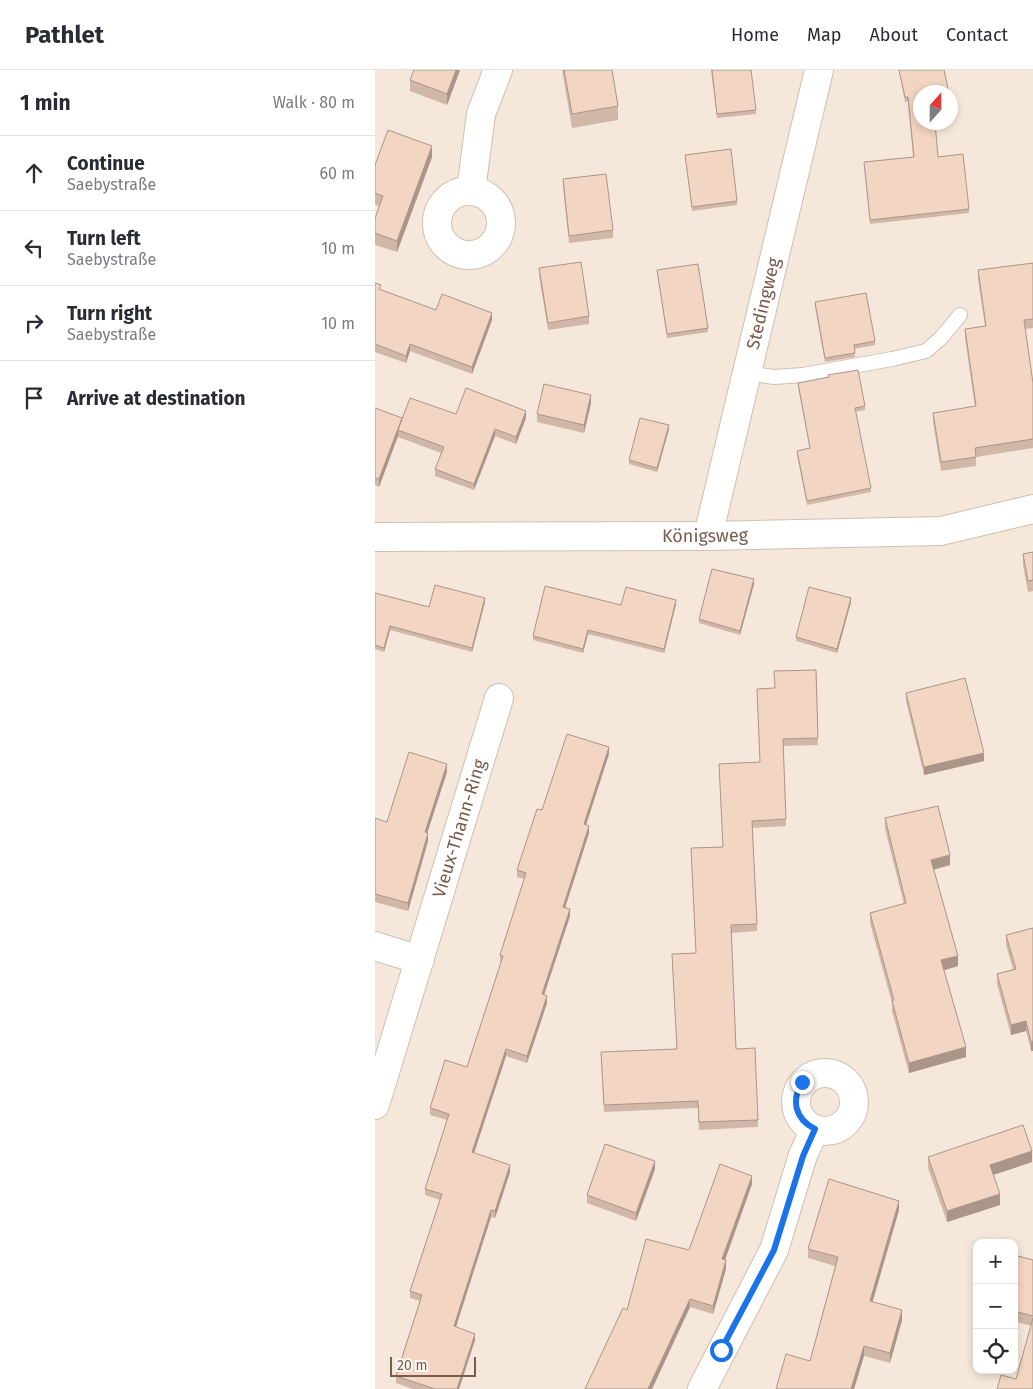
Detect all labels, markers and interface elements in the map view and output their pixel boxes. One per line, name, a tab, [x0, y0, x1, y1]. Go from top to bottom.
text: Pathlet	[25, 21, 104, 49]
text: Home	[731, 24, 779, 46]
text: Map	[807, 24, 841, 46]
text: About	[869, 24, 918, 46]
text: Contact	[946, 24, 1008, 46]
north arrow	[913, 85, 958, 130]
text: 1 min	[20, 90, 71, 116]
text: Walk · 80 m	[273, 93, 355, 112]
text: Continue	[67, 152, 145, 175]
icon: ahead	[20, 159, 48, 187]
text: 60 m	[320, 164, 355, 183]
text: Saebystraße	[67, 175, 156, 194]
text: Turn left	[67, 227, 141, 250]
icon: left	[20, 234, 48, 262]
text: 10 m	[321, 239, 355, 258]
text: Saebystraße	[67, 250, 156, 269]
street label: Stedingweg	[742, 255, 785, 352]
text: Turn right	[67, 302, 152, 325]
icon: right	[20, 309, 48, 337]
text: 10 m	[321, 314, 355, 333]
text: Saebystraße	[67, 325, 156, 344]
icon: arrive	[20, 384, 48, 412]
text: Arrive at destination	[67, 387, 246, 410]
street label: Königsweg	[662, 524, 749, 547]
street label: Vieux-Thann-Ring	[428, 756, 491, 901]
route end	[791, 1071, 814, 1094]
map controls	[973, 1239, 1018, 1374]
button: +	[973, 1239, 1018, 1284]
button: −	[973, 1284, 1018, 1329]
button: locate	[973, 1329, 1018, 1374]
route start	[710, 1339, 733, 1362]
scale bar	[390, 1354, 476, 1377]
text: 20 m	[397, 1357, 427, 1374]

